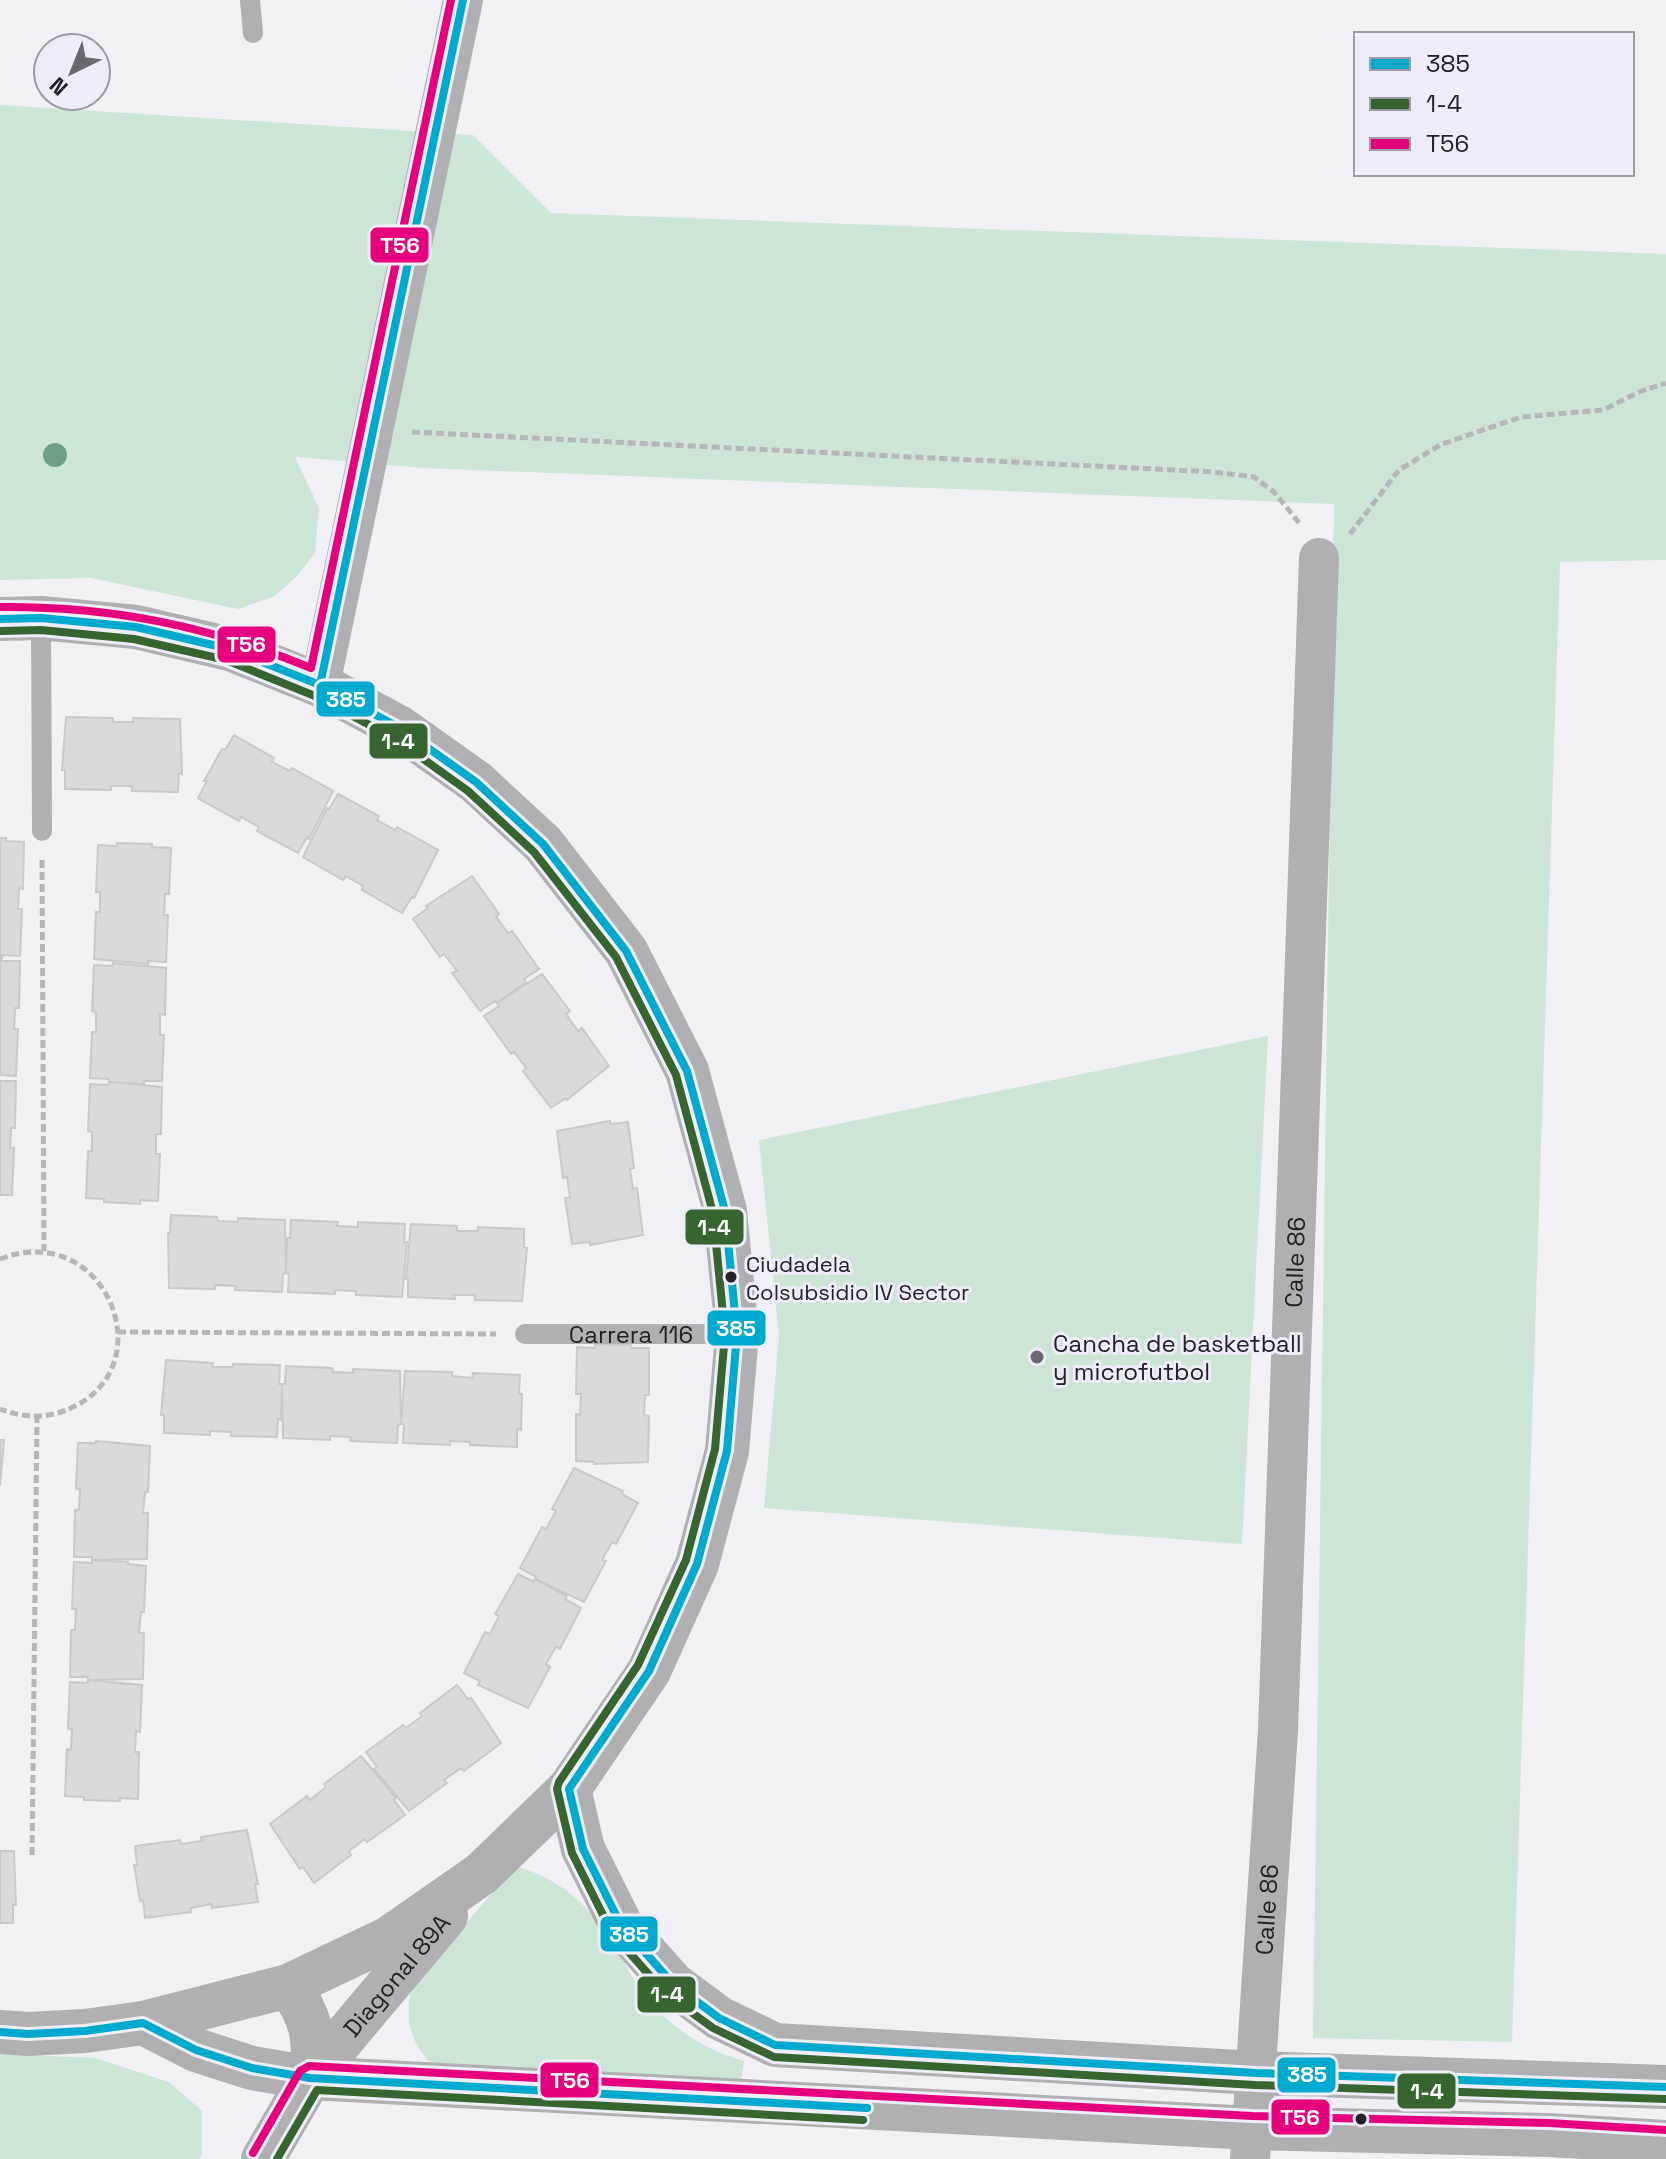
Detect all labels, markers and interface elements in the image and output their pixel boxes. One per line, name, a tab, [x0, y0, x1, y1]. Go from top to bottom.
north arrow	[32, 32, 112, 112]
legend	[1354, 32, 1634, 176]
text: 385	[1426, 48, 1470, 79]
text: N	[43, 71, 73, 102]
text: 1-4	[1426, 88, 1462, 119]
text: T56	[1426, 128, 1469, 159]
line badge: T56	[369, 226, 430, 264]
text: T56	[380, 231, 420, 259]
line badge: T56	[216, 625, 277, 664]
text: T56	[226, 630, 266, 658]
line badge: 385	[315, 680, 376, 718]
text: 385	[326, 685, 366, 713]
line badge: 1-4	[368, 722, 429, 760]
text: 1-4	[381, 727, 415, 755]
line badge: 1-4	[684, 1208, 745, 1246]
text: 1-4	[697, 1213, 731, 1241]
street label: Calle 86	[1277, 1216, 1311, 1308]
place label: Ciudadela Colsubsidio IV Sector	[746, 1250, 969, 1306]
marker: Ciudadela Colsubsidio IV Sector	[723, 1269, 739, 1285]
line badge: 385	[706, 1309, 767, 1347]
text: 385	[716, 1314, 756, 1342]
street label: Carrera 116	[569, 1319, 693, 1350]
place label: Cancha de basketball y microfutbol	[1053, 1328, 1302, 1387]
marker: Cancha de basketball y microfutbol	[1028, 1348, 1046, 1366]
street label: Calle 86	[1248, 1863, 1285, 1956]
street label: Diagonal 89A	[336, 1907, 457, 2043]
line badge: 385	[599, 1915, 659, 1953]
text: 385	[609, 1920, 649, 1948]
line badge: 1-4	[636, 1975, 697, 2014]
text: 1-4	[650, 1980, 684, 2008]
line badge: 385	[1276, 2056, 1337, 2094]
text: 385	[1287, 2060, 1327, 2088]
line badge: T56	[539, 2061, 600, 2099]
text: T56	[550, 2066, 590, 2094]
line badge: 1-4	[1396, 2072, 1457, 2110]
text: 1-4	[1410, 2077, 1444, 2105]
line badge: T56	[1270, 2098, 1331, 2136]
text: T56	[1280, 2103, 1320, 2131]
unlabelled marker	[1353, 2111, 1369, 2127]

